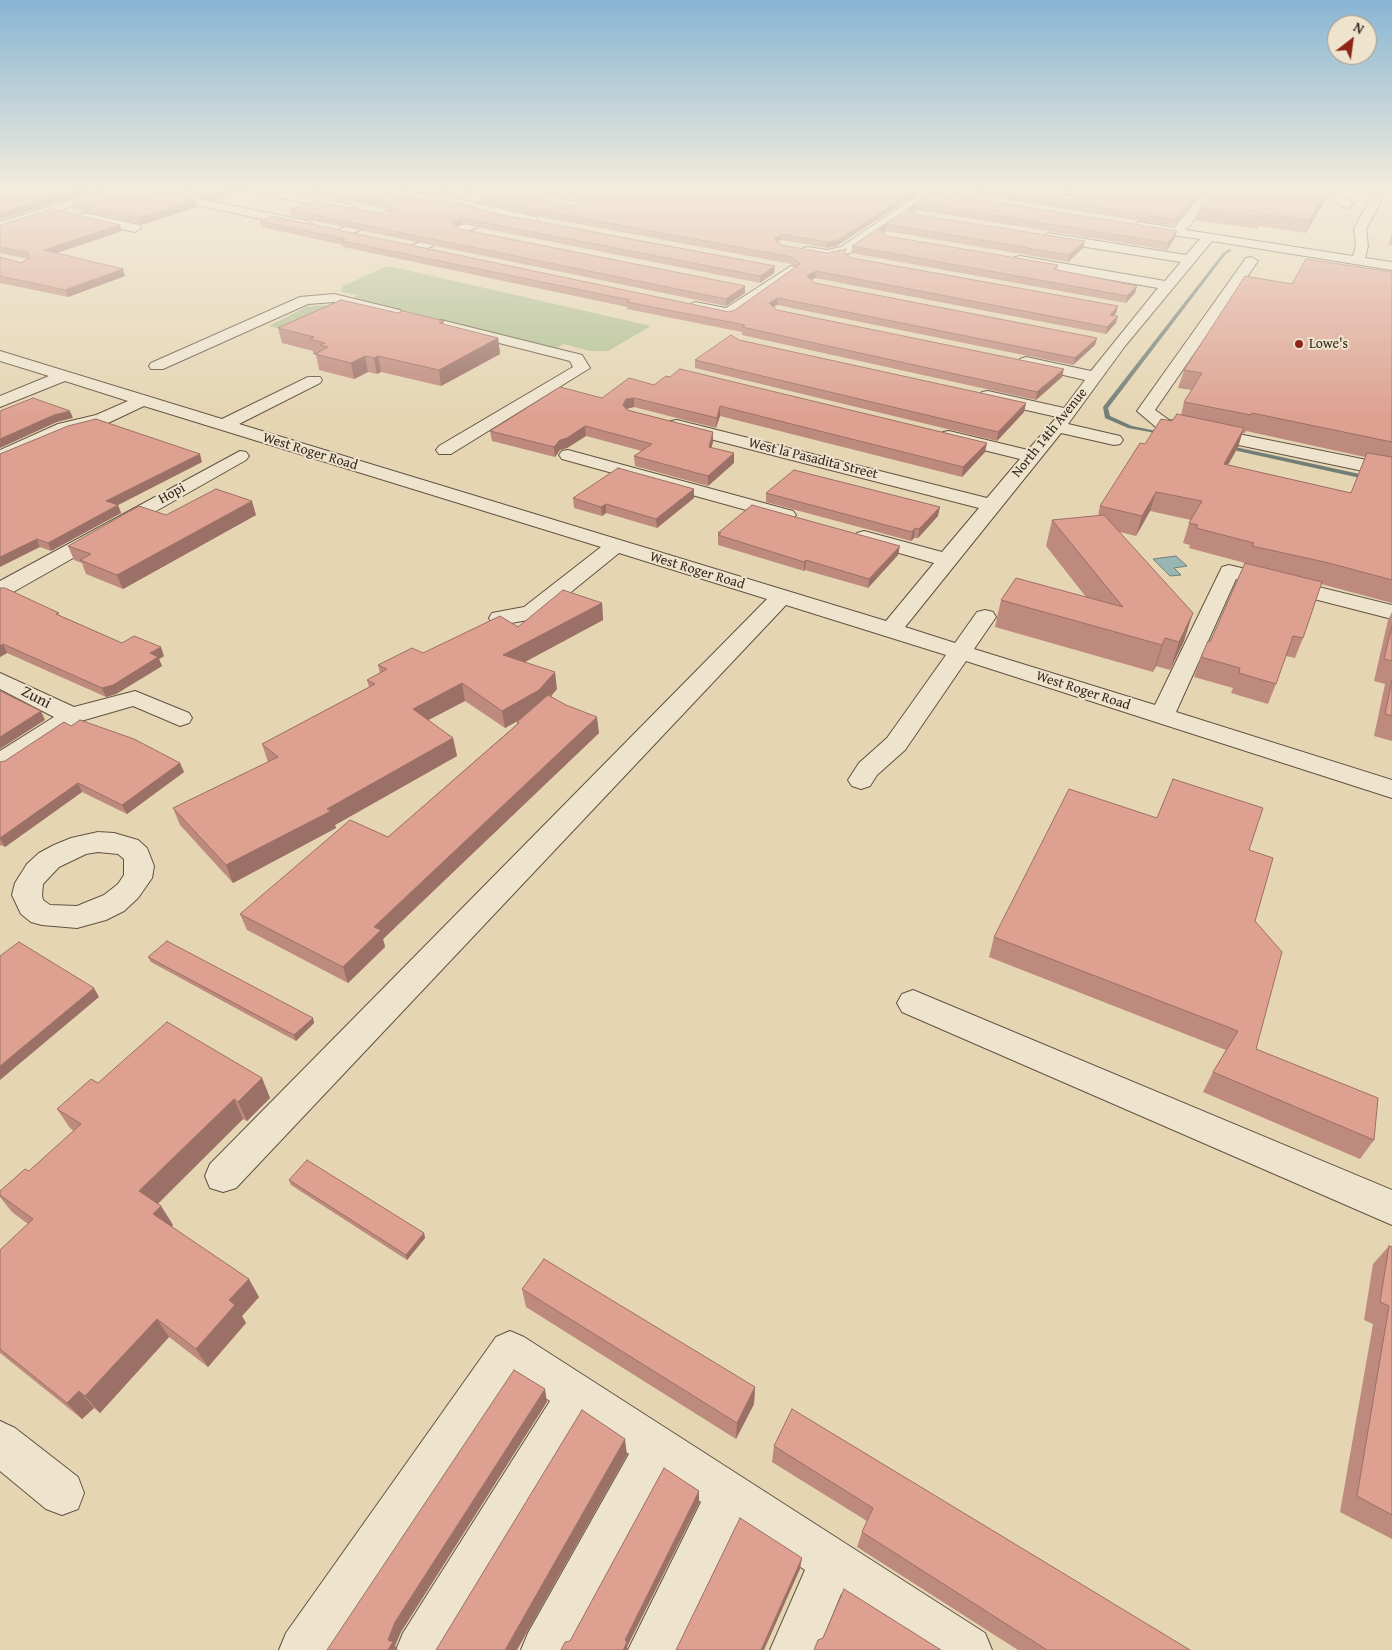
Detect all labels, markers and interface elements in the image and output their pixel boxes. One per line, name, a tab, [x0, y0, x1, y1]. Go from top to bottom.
north arrow	[1327, 15, 1377, 65]
text: N	[1350, 17, 1368, 39]
place label: Lowe's	[1309, 336, 1348, 352]
marker: Lowe's	[1293, 338, 1305, 350]
street label: North 14th Avenue	[1009, 385, 1091, 481]
street label: West Roger Road	[260, 430, 360, 474]
street label: West la Pasadita Street	[746, 435, 880, 483]
street label: Hopi	[156, 480, 188, 508]
street label: West Roger Road	[647, 549, 747, 593]
street label: West Roger Road	[1034, 668, 1132, 714]
street label: Zuni	[18, 682, 54, 714]

